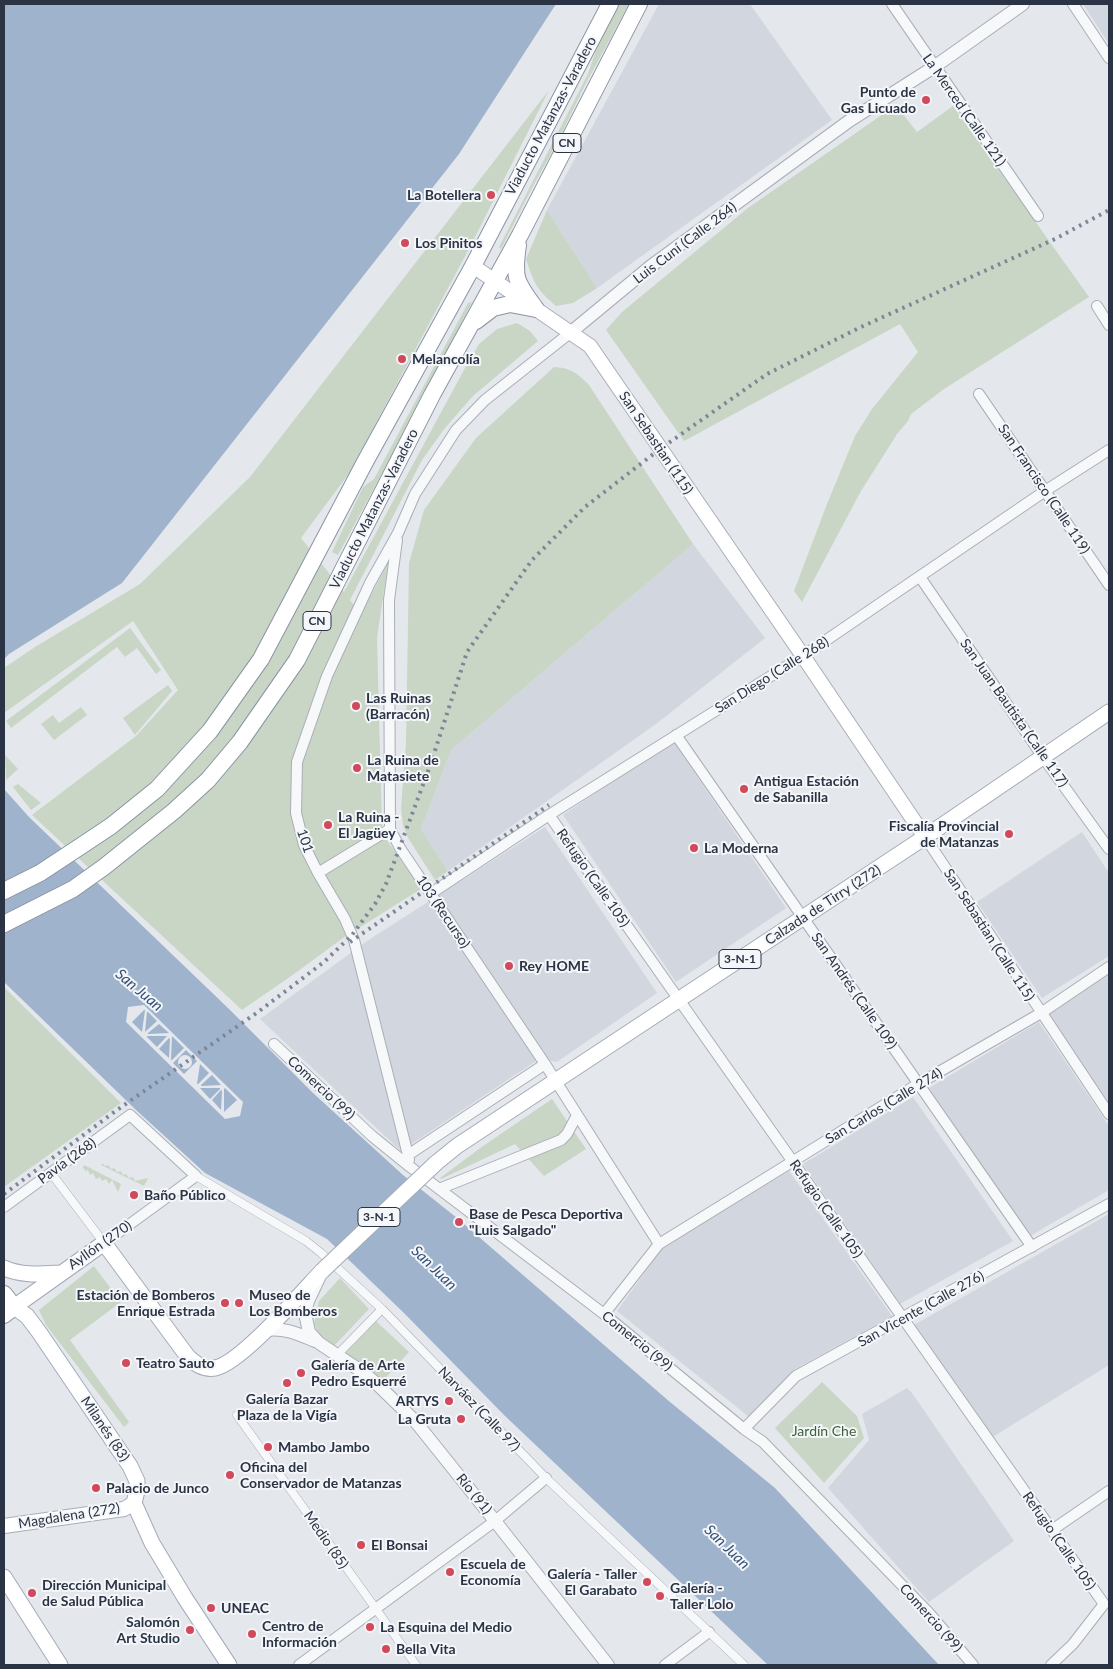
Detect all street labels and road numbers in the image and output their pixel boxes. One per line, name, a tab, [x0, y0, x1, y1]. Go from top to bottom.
street label: Viaducto Matanzas-Varadero	[502, 34, 600, 198]
street label: La Merced (Calle 121)	[919, 50, 1009, 170]
road number: CN	[553, 134, 581, 152]
street label: Luis Cuní (Calle 264)	[630, 199, 740, 287]
street label: San Sebastian (115)	[615, 388, 697, 498]
street label: San Francisco (Calle 119)	[994, 421, 1094, 557]
street label: Viaducto Matanzas-Varadero	[326, 426, 422, 592]
road number: CN	[303, 612, 331, 630]
street label: San Diego (Calle 268)	[712, 633, 832, 717]
street label: San Juan Bautista (Calle 117)	[956, 636, 1072, 790]
street label: Refugio (Calle 105)	[553, 826, 633, 930]
street label: 101	[293, 827, 317, 855]
street label: Calzada de Tirry (272)	[762, 861, 884, 949]
street label: San Sebastian (Calle 115)	[940, 866, 1038, 1004]
street label: 103 (Recurso)	[412, 872, 474, 952]
street label: San Andrés (Calle 109)	[807, 930, 901, 1052]
road number: 3-N-1	[719, 950, 761, 969]
street label: Comercio (99)	[284, 1052, 358, 1124]
street label: San Carlos (Calle 274)	[822, 1064, 946, 1148]
street label: Pavía (268)	[35, 1134, 99, 1188]
street label: Refugio (Calle 105)	[786, 1157, 866, 1261]
road number: 3-N-1	[358, 1208, 400, 1226]
street label: Ayllón (270)	[65, 1217, 135, 1273]
street label: San Vicente (Calle 276)	[855, 1267, 987, 1351]
street label: Comercio (99)	[598, 1307, 676, 1375]
street label: Narváez (Calle 97)	[434, 1363, 524, 1455]
street label: Milanés (83)	[77, 1393, 133, 1465]
street label: Río (91)	[453, 1470, 495, 1518]
street label: Refugio (Calle 105)	[1019, 1489, 1099, 1593]
street label: Magdalena (272)	[17, 1500, 121, 1532]
street label: Medio (85)	[300, 1508, 352, 1572]
street label: Comercio (99)	[896, 1580, 966, 1656]

